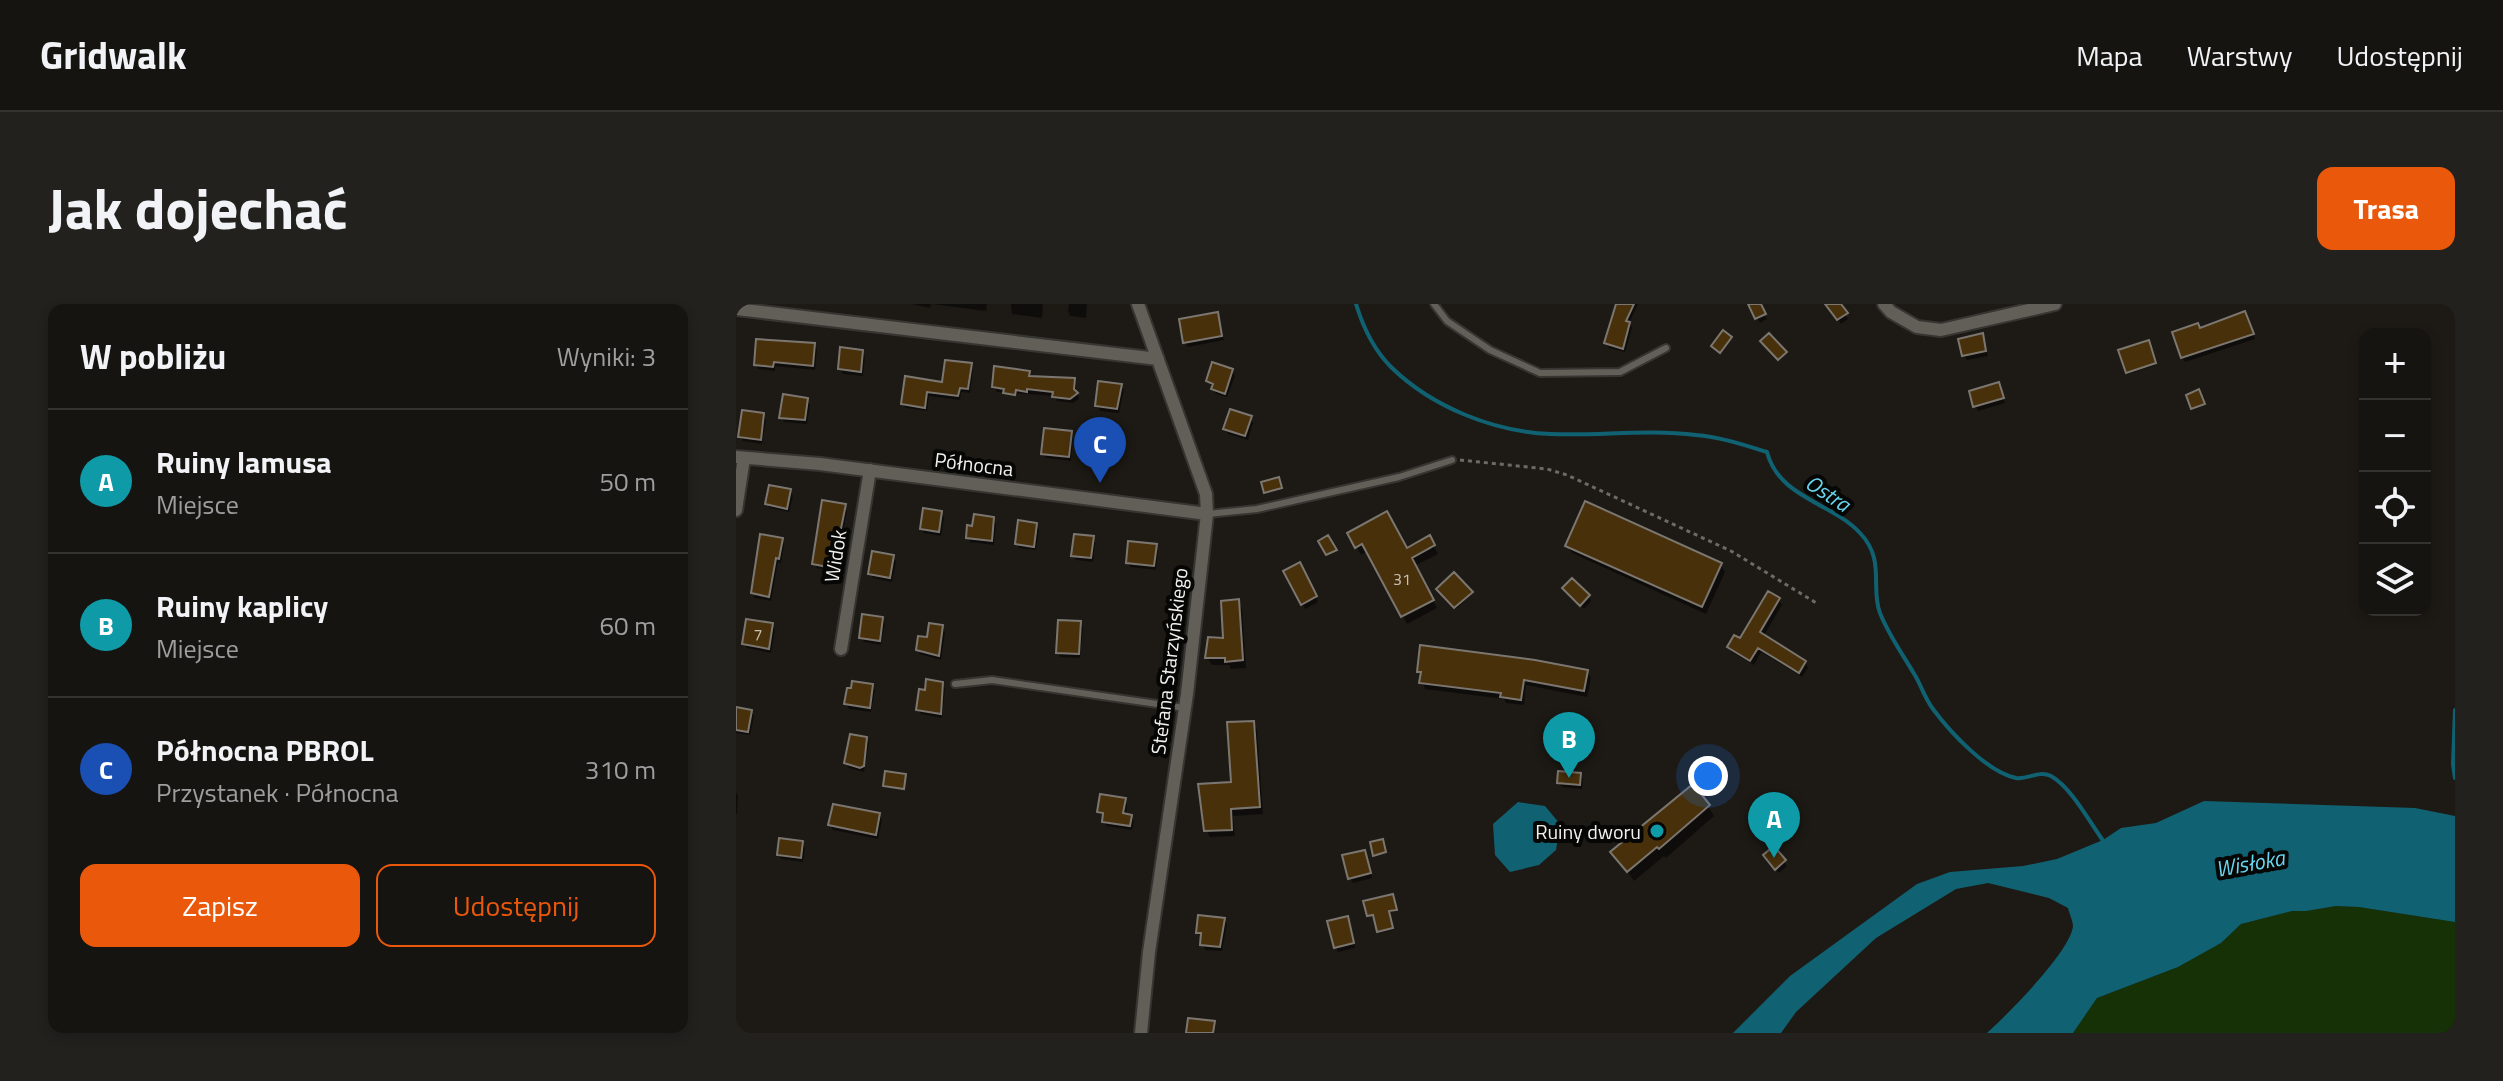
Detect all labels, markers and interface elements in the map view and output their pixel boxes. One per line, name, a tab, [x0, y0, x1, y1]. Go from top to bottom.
text: Gridwalk	[40, 26, 187, 84]
text: Mapa	[2076, 34, 2143, 77]
text: Warstwy	[2187, 34, 2292, 77]
text: Udostępnij	[2336, 34, 2463, 77]
text: Jak dojechać	[48, 166, 348, 251]
button: Trasa	[2317, 167, 2455, 250]
map controls	[2359, 328, 2431, 616]
button: +	[2359, 328, 2431, 400]
text: W pobliżu	[80, 330, 226, 382]
text: Wyniki: 3	[557, 337, 656, 376]
button: −	[2359, 400, 2431, 472]
pin: C	[1074, 417, 1126, 483]
text: Ruiny lamusa	[156, 439, 332, 485]
street label: Północna	[933, 444, 1015, 484]
text: A	[98, 462, 114, 501]
text: 50 m	[599, 462, 656, 501]
water label: Ostra	[1799, 466, 1859, 521]
button: locate	[2359, 472, 2431, 544]
text: Miejsce	[156, 485, 239, 524]
street label: Widok	[816, 527, 855, 585]
button: layers	[2359, 544, 2431, 616]
street label: Stefana Starzyńskiego	[1142, 566, 1196, 756]
house number: 31	[1393, 567, 1411, 591]
text: Ruiny kaplicy	[156, 583, 328, 629]
text: B	[98, 606, 114, 645]
text: 60 m	[599, 606, 656, 645]
house number: 7	[754, 622, 762, 646]
text: Miejsce	[156, 629, 239, 668]
pin: B	[1543, 712, 1595, 778]
text: Północna PBROL	[156, 727, 374, 773]
text: C	[99, 750, 113, 789]
text: 310 m	[585, 750, 656, 789]
your location	[1688, 756, 1728, 796]
text: Przystanek · Północna	[156, 773, 399, 812]
pin: A	[1748, 792, 1800, 858]
place label: Ruiny dworu	[1535, 816, 1641, 847]
marker: Ruiny dworu	[1648, 822, 1666, 840]
water label: Wisłoka	[2213, 840, 2289, 886]
button: Zapisz	[80, 864, 360, 947]
button: Udostępnij	[376, 864, 656, 947]

